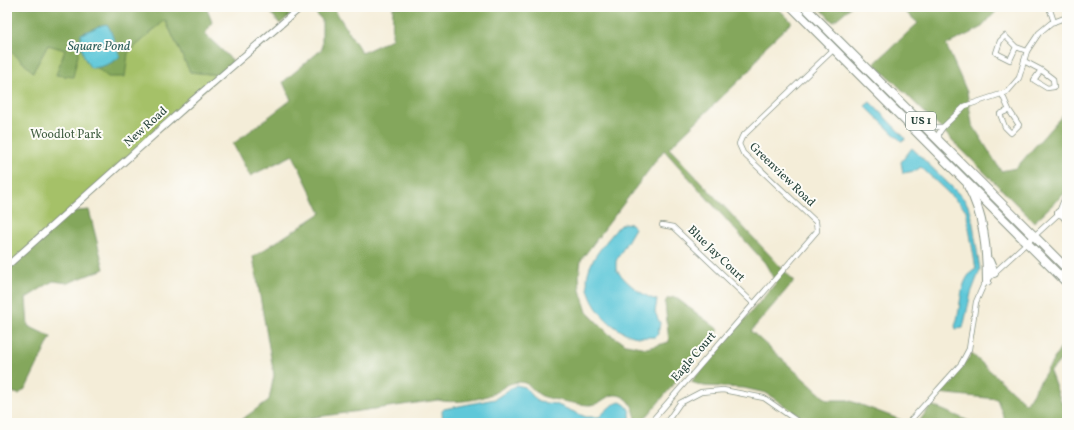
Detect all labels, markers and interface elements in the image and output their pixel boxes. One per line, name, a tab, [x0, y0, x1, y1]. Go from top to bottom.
water label: Square Pond	[68, 38, 130, 56]
street label: New Road	[121, 103, 171, 151]
road number: US 1	[906, 112, 936, 130]
park label: Woodlot Park	[30, 127, 102, 143]
street label: Greenview Road	[746, 139, 819, 211]
street label: Blue Jay Court	[684, 222, 748, 286]
street label: Eagle Court	[668, 329, 720, 385]

